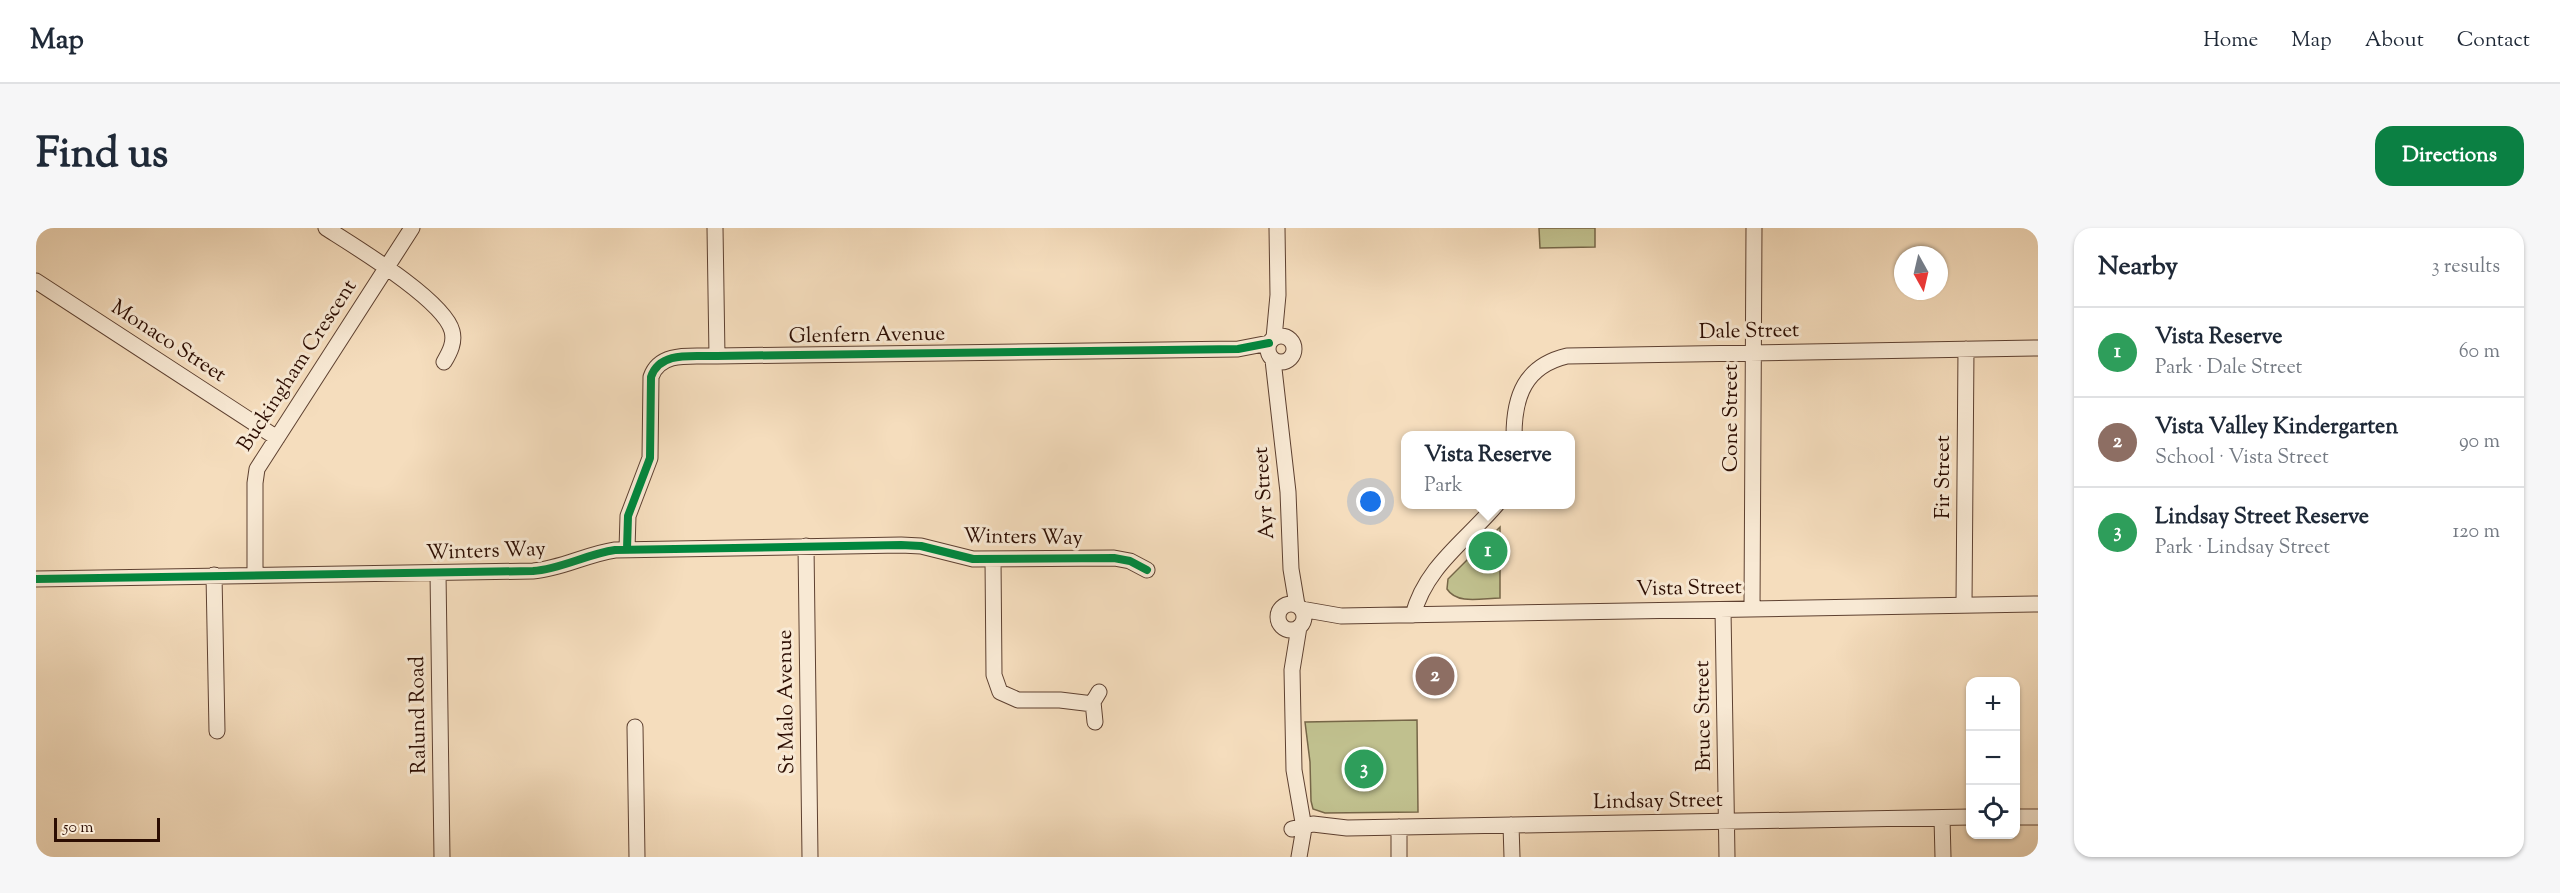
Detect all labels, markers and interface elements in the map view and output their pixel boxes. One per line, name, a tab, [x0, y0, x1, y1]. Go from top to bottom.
text: Map	[30, 21, 84, 61]
text: Home	[2203, 26, 2258, 56]
text: Map	[2291, 26, 2332, 56]
text: About	[2365, 26, 2424, 56]
text: Contact	[2457, 26, 2530, 56]
text: Find us	[36, 126, 168, 186]
button: Directions	[2375, 126, 2524, 186]
north arrow	[1894, 246, 1948, 300]
text: Nearby	[2098, 249, 2178, 286]
text: 3 results	[2431, 253, 2500, 282]
street label: Buckingham Crescent	[231, 274, 365, 458]
street label: Monaco Street	[104, 293, 232, 391]
street label: Dale Street	[1699, 316, 1799, 348]
street label: Glenfern Avenue	[788, 320, 946, 352]
text: Vista Reserve	[2155, 322, 2282, 354]
text: 1	[2114, 338, 2121, 367]
text: 60 m	[2459, 338, 2500, 367]
text: Park · Dale Street	[2155, 354, 2302, 383]
street label: Cone Street	[1717, 364, 1747, 472]
text: Vista Valley Kindergarten	[2155, 412, 2398, 444]
text: 2	[2113, 428, 2122, 457]
text: 90 m	[2459, 428, 2500, 457]
popup	[1401, 431, 1575, 509]
street label: Fir Street	[1929, 435, 1959, 519]
text: Vista Reserve	[1424, 440, 1552, 472]
text: School · Vista Street	[2155, 444, 2329, 473]
street label: Ayr Street	[1247, 446, 1283, 540]
text: Park	[1424, 472, 1463, 501]
your location	[1356, 487, 1385, 516]
text: Lindsay Street Reserve	[2155, 502, 2369, 534]
text: 3	[2113, 518, 2122, 547]
text: 120 m	[2452, 518, 2500, 547]
street label: Winters Way	[963, 522, 1084, 554]
pin: 1	[1468, 528, 1508, 574]
text: Park · Lindsay Street	[2155, 534, 2330, 563]
street label: Winters Way	[426, 535, 547, 569]
street label: Vista Street	[1636, 573, 1742, 605]
street label: St Malo Avenue	[771, 629, 803, 775]
pin: 2	[1416, 654, 1454, 698]
street label: Ralund Road	[403, 655, 435, 774]
street label: Bruce Street	[1688, 660, 1720, 772]
map controls	[1966, 677, 2020, 839]
button: +	[1966, 677, 2020, 731]
button: −	[1966, 731, 2020, 785]
pin: 3	[1344, 746, 1384, 792]
button: locate	[1966, 785, 2020, 839]
street label: Lindsay Street	[1593, 786, 1723, 818]
scale bar	[54, 815, 160, 842]
text: 50 m	[63, 817, 94, 840]

